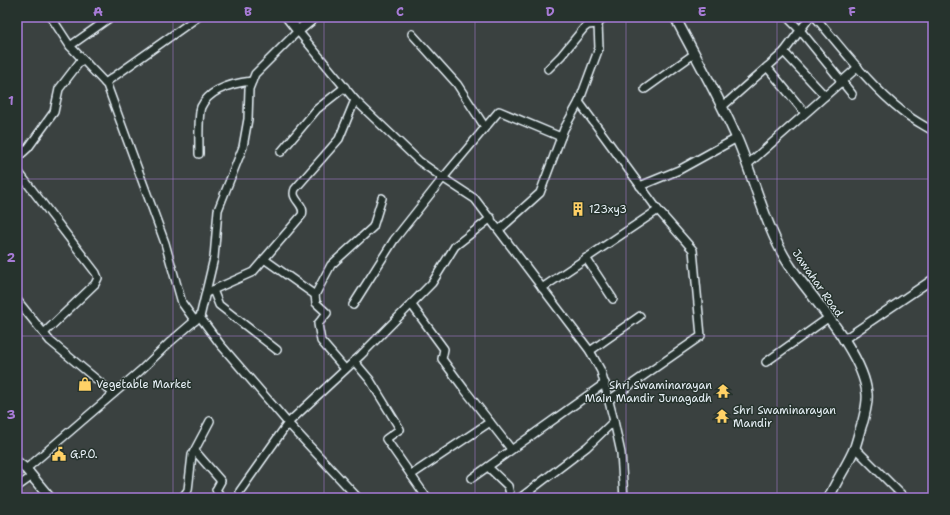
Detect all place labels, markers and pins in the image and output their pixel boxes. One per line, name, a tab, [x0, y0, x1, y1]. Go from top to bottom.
building icon: 123xy3	[570, 201, 586, 217]
place label: 123xy3	[589, 202, 627, 217]
shop icon: Vegetable Market	[77, 376, 93, 392]
place label: Vegetable Market	[96, 377, 191, 392]
place label: Shri Swaminarayan Main Mandir Junagadh	[585, 378, 712, 406]
temple icon: Shri Swaminarayan Main Mandir Junagadh	[715, 383, 731, 399]
place label: Shri Swaminarayan Mandir	[733, 403, 836, 431]
temple icon: Shri Swaminarayan Mandir	[714, 408, 730, 424]
public building icon: G.P.O.	[51, 446, 67, 462]
place label: G.P.O.	[70, 447, 98, 462]

